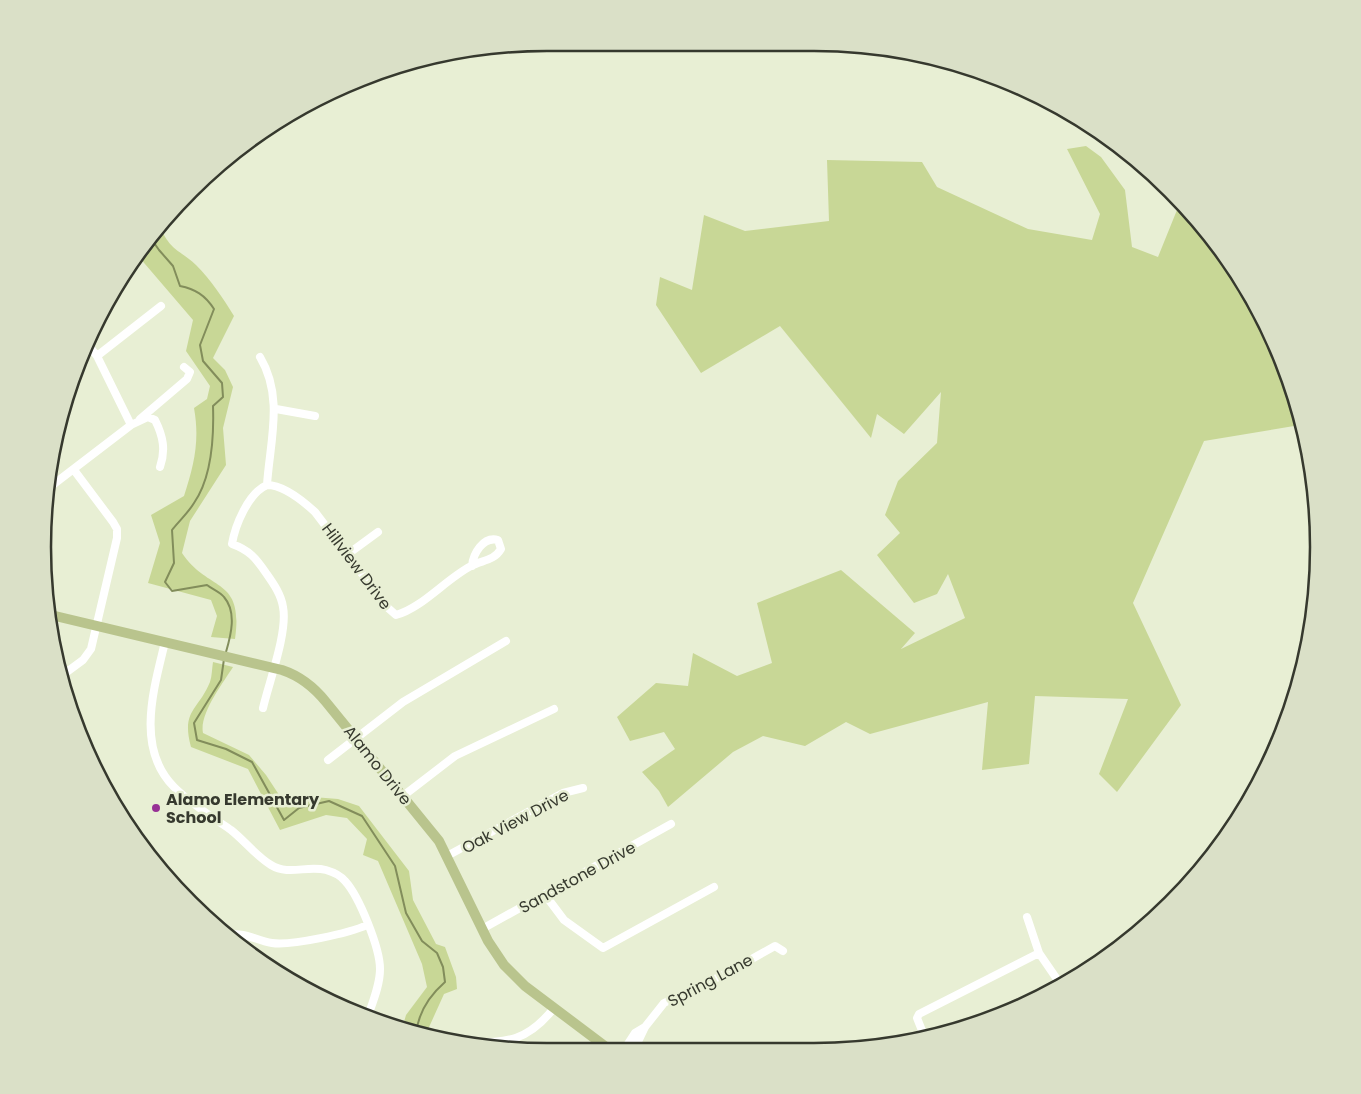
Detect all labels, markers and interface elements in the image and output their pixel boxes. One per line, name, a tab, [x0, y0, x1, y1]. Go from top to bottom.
street label: Hillview Drive	[316, 518, 397, 615]
street label: Alamo Drive	[338, 721, 417, 810]
street label: Oak View Drive	[458, 784, 573, 859]
place label: Alamo Elementary School	[166, 788, 320, 829]
marker: Alamo Elementary School	[150, 802, 162, 814]
street label: Sandstone Drive	[515, 836, 640, 919]
street label: Spring Lane	[664, 948, 757, 1013]

